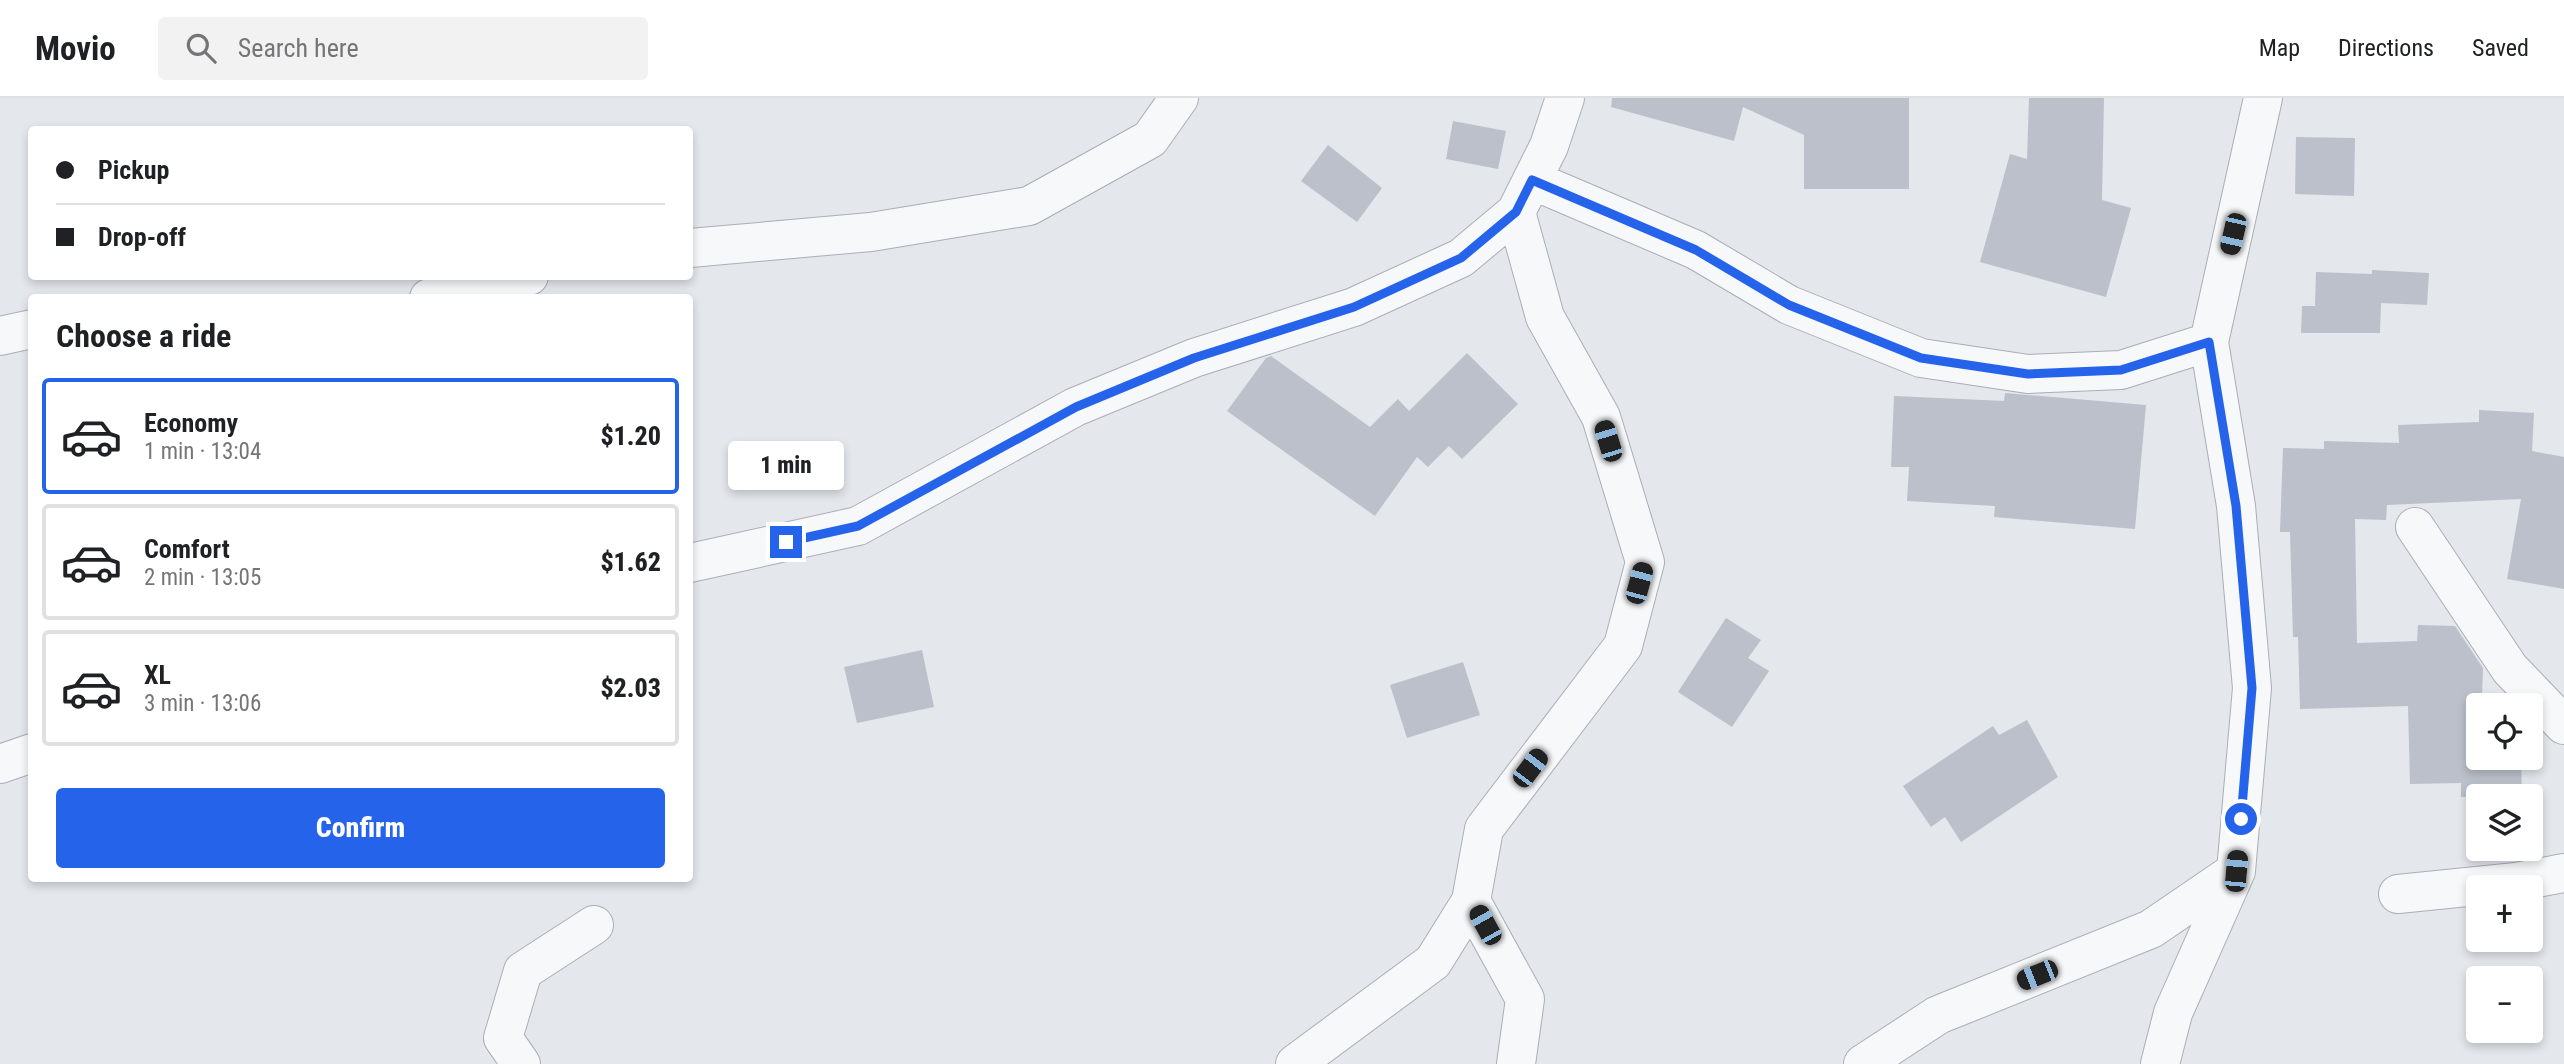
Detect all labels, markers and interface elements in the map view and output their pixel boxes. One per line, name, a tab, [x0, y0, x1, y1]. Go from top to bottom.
search box	[158, 17, 648, 80]
text: Movio	[35, 29, 116, 68]
icon: search	[182, 29, 220, 67]
text: Search here	[238, 33, 359, 63]
text: Map	[2259, 34, 2300, 62]
text: Directions	[2338, 34, 2434, 62]
text: Saved	[2472, 34, 2529, 62]
text: Pickup	[98, 155, 169, 185]
car	[2219, 211, 2248, 257]
text: Drop-off	[98, 222, 186, 252]
text: Choose a ride	[56, 317, 231, 355]
icon: car	[60, 405, 123, 468]
text: Economy	[144, 408, 238, 438]
car	[1592, 418, 1625, 464]
text: $1.20	[600, 421, 661, 451]
text: 1 min · 13:04	[144, 438, 261, 465]
callout: 1 min	[728, 440, 844, 490]
text: 1 min	[760, 452, 812, 479]
route end	[770, 526, 802, 558]
icon: car	[60, 531, 123, 594]
text: Comfort	[144, 534, 230, 564]
text: $1.62	[600, 547, 661, 577]
car	[1624, 560, 1655, 606]
text: 2 min · 13:05	[144, 564, 261, 591]
icon: car	[60, 657, 123, 720]
text: XL	[144, 660, 171, 690]
text: $2.03	[600, 673, 661, 703]
text: 3 min · 13:06	[144, 690, 261, 717]
map controls	[2466, 693, 2543, 1043]
button: locate	[2466, 693, 2543, 770]
car	[1509, 745, 1552, 791]
button: layers	[2466, 784, 2543, 861]
button: Confirm	[56, 788, 665, 868]
route start	[2225, 803, 2257, 835]
car	[2224, 849, 2249, 893]
button: +	[2466, 875, 2543, 952]
car	[1466, 902, 1505, 948]
car	[2014, 957, 2061, 993]
button: −	[2466, 966, 2543, 1043]

